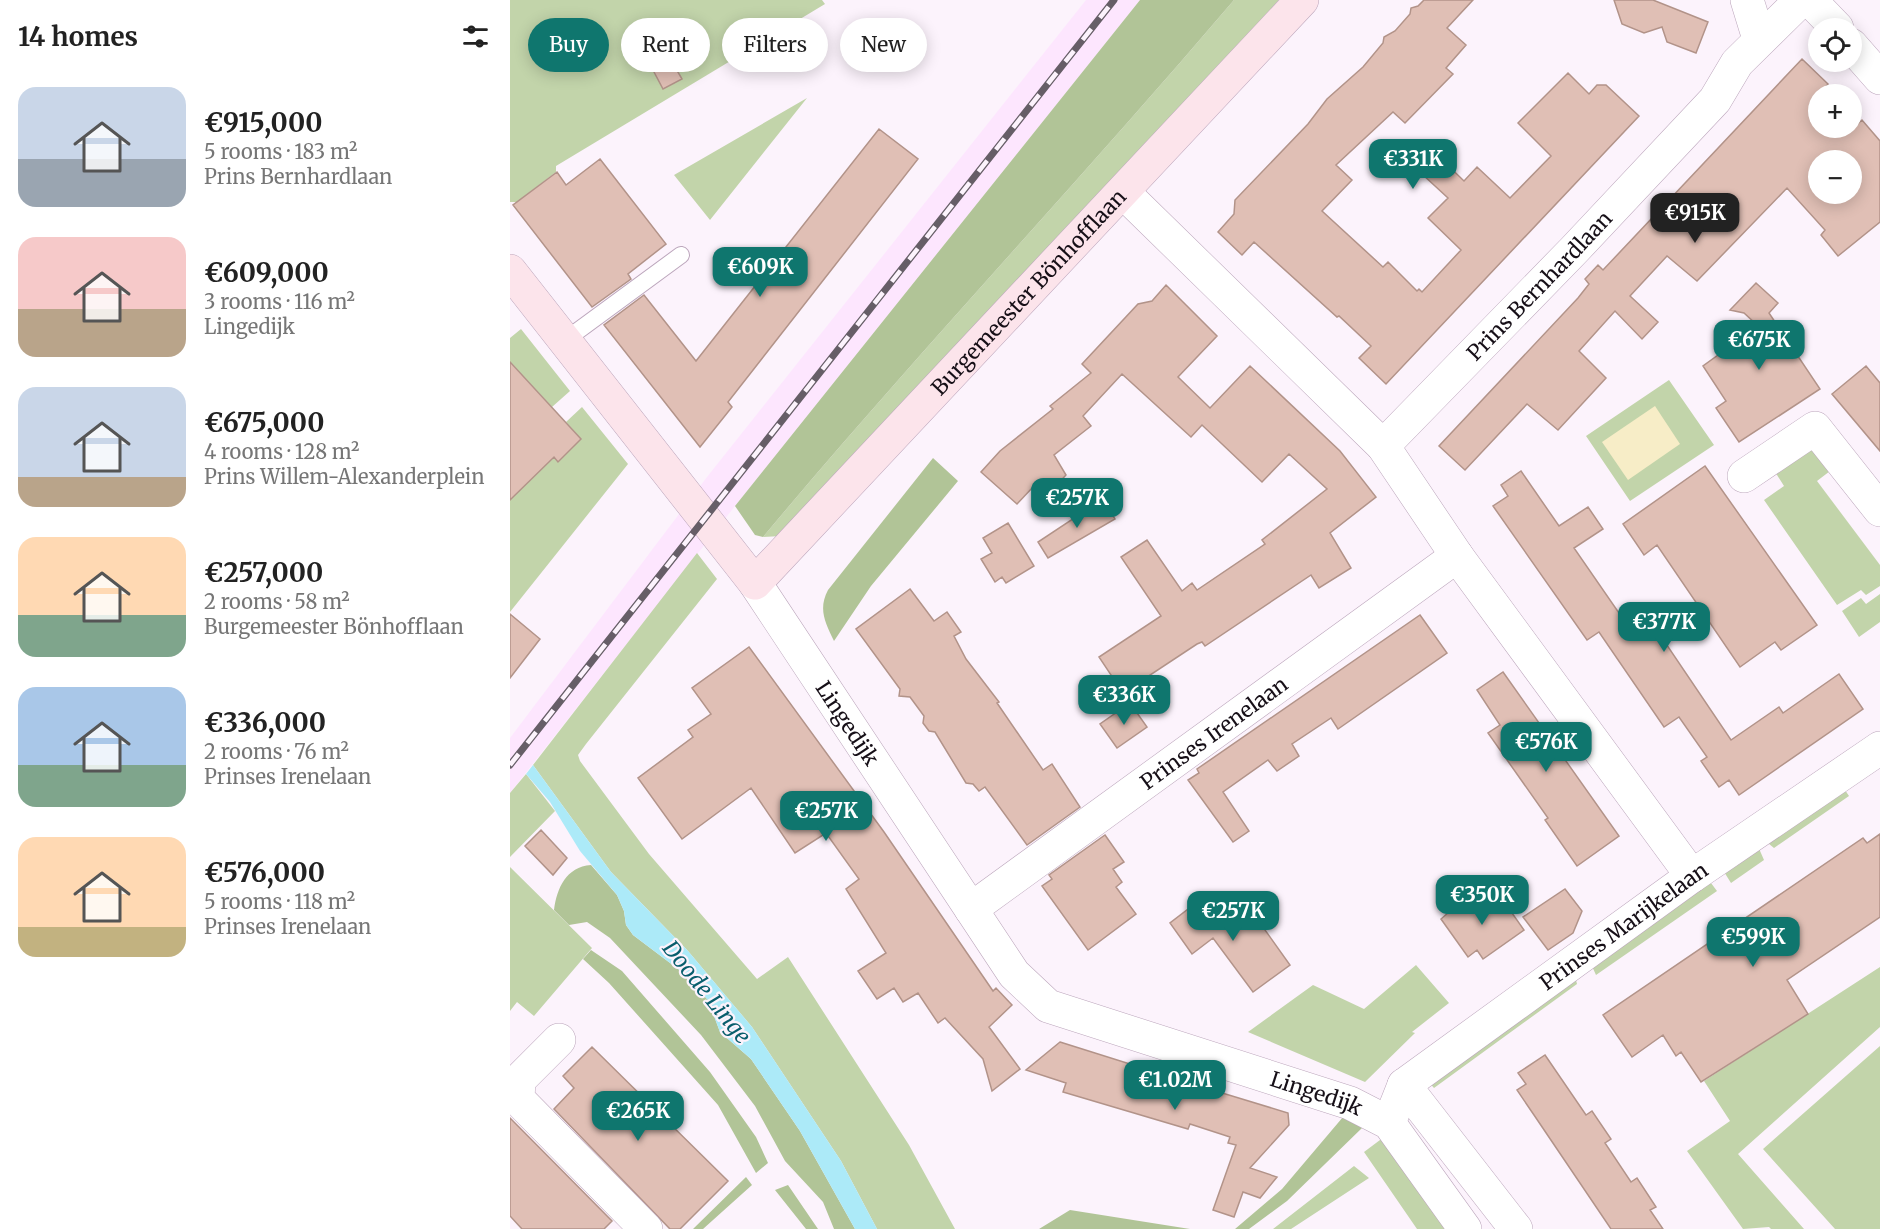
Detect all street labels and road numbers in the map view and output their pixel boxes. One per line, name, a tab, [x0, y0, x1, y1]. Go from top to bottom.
street label: Burgemeester Bönhofflaan	[925, 183, 1132, 401]
street label: Prins Bernhardlaan	[1461, 205, 1618, 366]
street label: Prinses Irenelaan	[1135, 670, 1293, 795]
street label: Lingedijk	[810, 676, 886, 771]
street label: Prinses Marijkelaan	[1534, 856, 1713, 996]
street label: Lingedijk	[1267, 1065, 1368, 1121]

